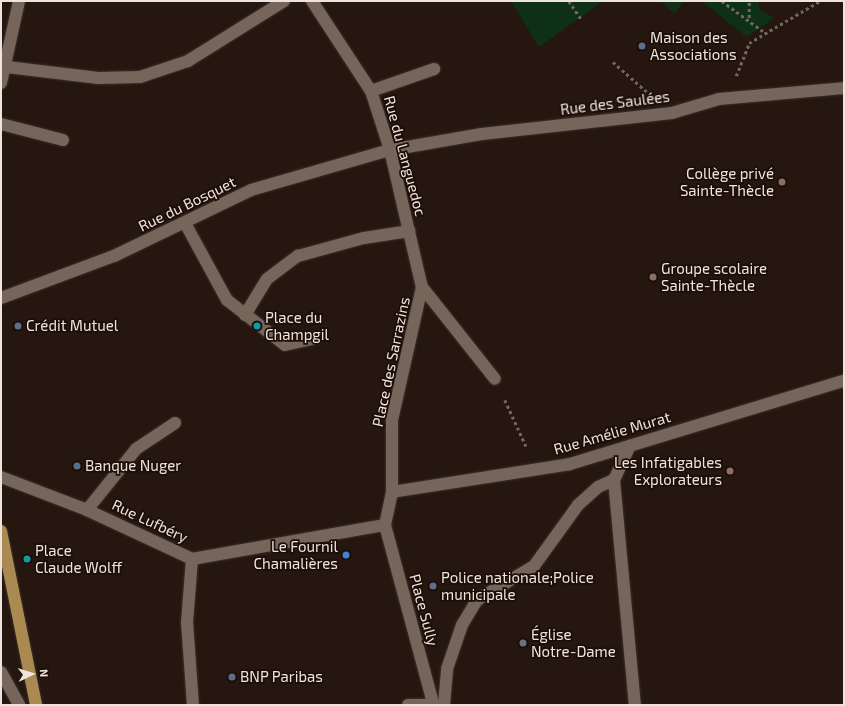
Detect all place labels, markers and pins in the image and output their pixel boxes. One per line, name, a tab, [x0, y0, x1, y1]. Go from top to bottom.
place label: Maison des Associations	[650, 28, 737, 63]
marker: Maison des Associations	[637, 41, 647, 51]
place label: Collège privé Sainte-Thècle	[680, 164, 774, 199]
marker: Collège privé Sainte-Thècle	[777, 177, 787, 187]
place label: Groupe scolaire Sainte-Thècle	[661, 259, 767, 294]
marker: Groupe scolaire Sainte-Thècle	[648, 272, 658, 282]
place label: Place du Champgil	[265, 308, 329, 343]
place label: Crédit Mutuel	[26, 317, 118, 335]
marker: Crédit Mutuel	[13, 321, 23, 331]
marker: Place du Champgil	[252, 321, 262, 331]
place label: Les Infatigables Explorateurs	[614, 453, 722, 488]
place label: Banque Nuger	[85, 457, 181, 475]
marker: Banque Nuger	[72, 461, 82, 471]
marker: Les Infatigables Explorateurs	[725, 466, 735, 476]
place label: Le Fournil Chamalières	[253, 537, 338, 572]
place label: Place Claude Wolff	[35, 541, 122, 576]
marker: Le Fournil Chamalières	[341, 550, 351, 560]
marker: Place Claude Wolff	[22, 554, 32, 564]
place label: Police nationale;Police municipale	[441, 568, 594, 603]
marker: Police nationale;Police municipale	[428, 581, 438, 591]
place label: Église Notre-Dame	[531, 625, 616, 660]
marker: Église Notre-Dame	[518, 638, 528, 648]
place label: BNP Paribas	[240, 668, 323, 686]
marker: BNP Paribas	[227, 672, 237, 682]

